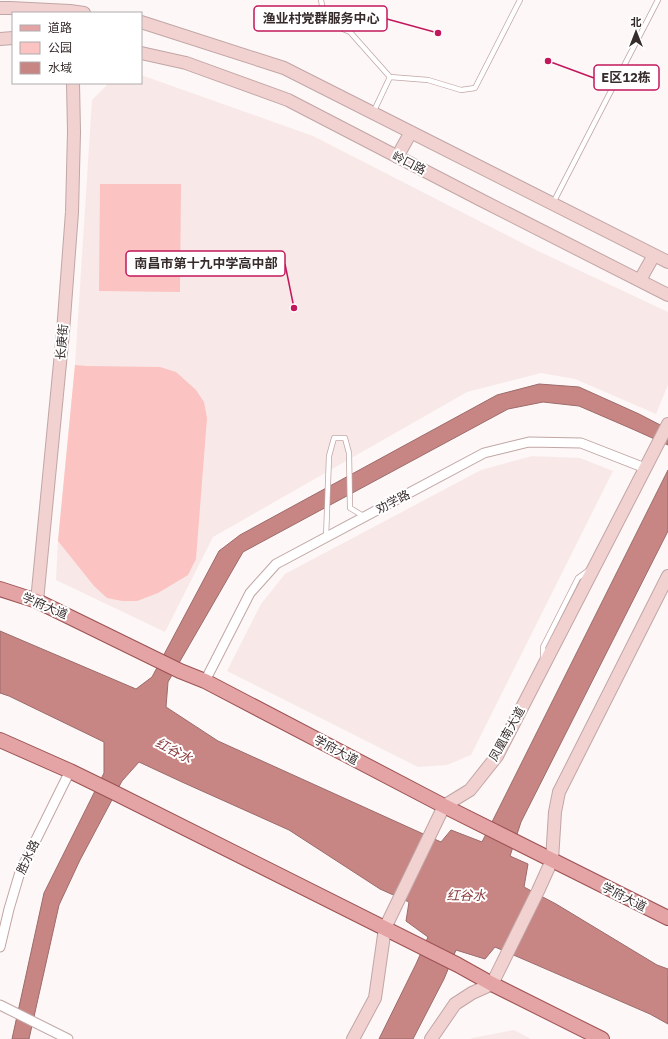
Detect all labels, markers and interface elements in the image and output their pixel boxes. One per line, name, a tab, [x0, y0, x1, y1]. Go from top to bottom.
callout: 渔业村党群服务中心	[254, 6, 387, 31]
text: 渔业村党群服务中心	[262, 10, 380, 27]
legend	[12, 12, 142, 84]
north arrow	[616, 12, 656, 52]
text: 北	[631, 15, 642, 29]
text: 道路	[48, 20, 72, 35]
text: 公园	[48, 40, 72, 55]
text: 水域	[48, 60, 72, 75]
callout: E区12栋	[594, 65, 659, 90]
text: E区12栋	[601, 69, 651, 86]
street label: 岭口路	[390, 148, 429, 177]
callout: 南昌市第十九中学高中部	[126, 251, 285, 276]
text: 南昌市第十九中学高中部	[134, 255, 278, 272]
street label: 长庚街	[52, 323, 71, 361]
street label: 劝学路	[373, 486, 412, 517]
street label: 学府大道	[20, 589, 70, 622]
street label: 凤凰南大道	[485, 704, 528, 764]
street label: 学府大道	[312, 732, 361, 767]
water label: 红谷水	[153, 734, 196, 767]
street label: 胜水路	[13, 837, 42, 876]
street label: 学府大道	[599, 879, 649, 914]
water label: 红谷水	[446, 887, 486, 904]

